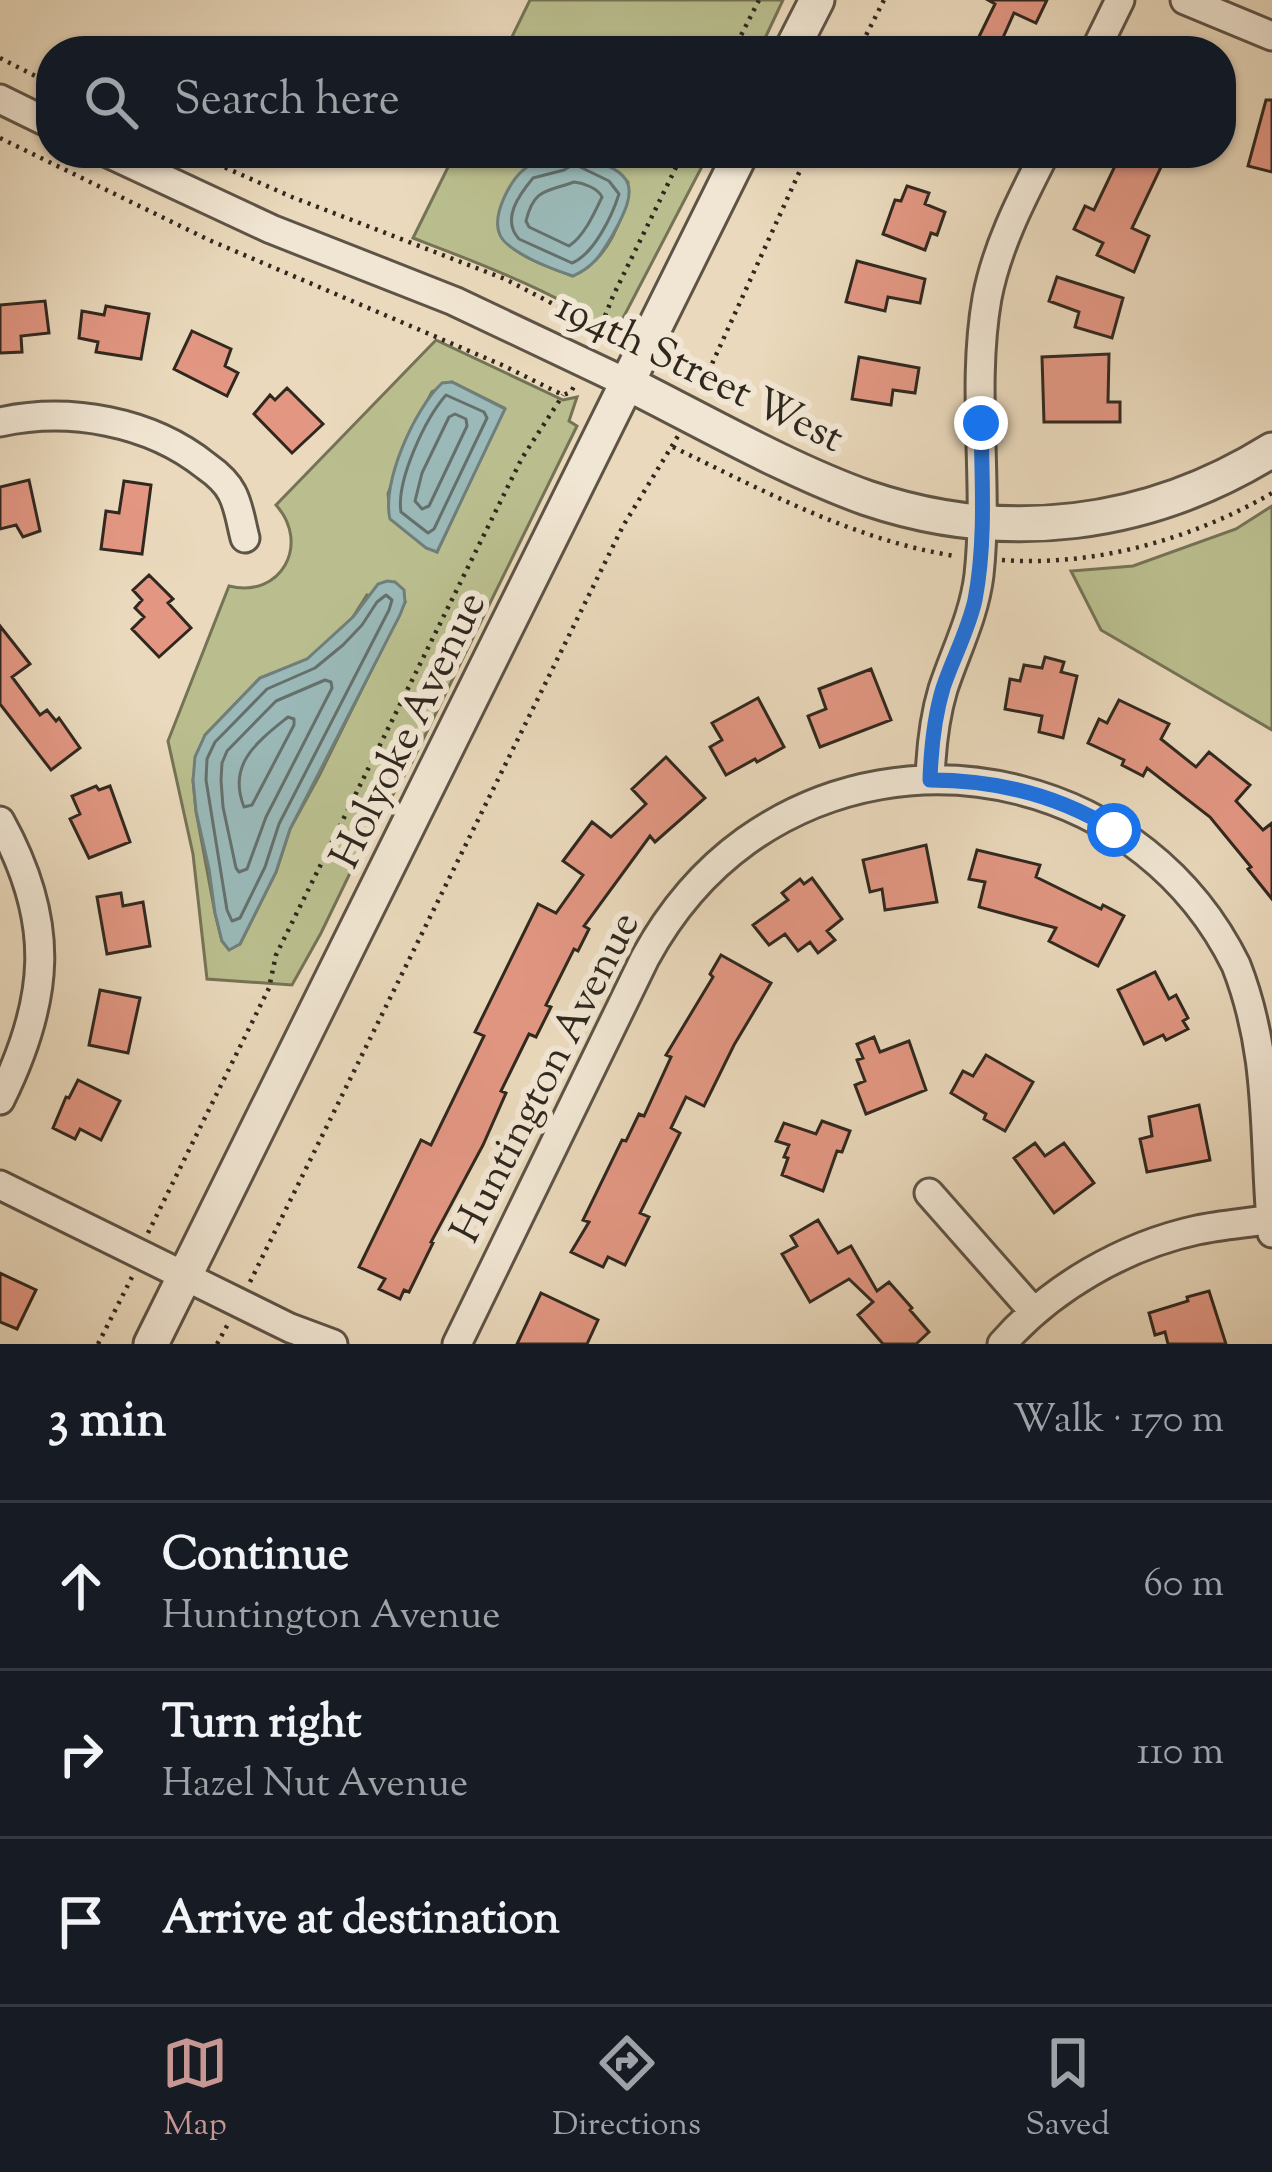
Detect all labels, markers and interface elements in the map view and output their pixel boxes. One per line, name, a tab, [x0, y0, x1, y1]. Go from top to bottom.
search box	[36, 36, 1236, 168]
icon: search	[78, 69, 144, 135]
text: Search here	[174, 70, 400, 135]
street label: 194th Street West	[545, 279, 853, 470]
route end	[954, 396, 1008, 450]
street label: Holyoke Avenue	[318, 583, 503, 880]
route start	[1087, 803, 1141, 857]
street label: Huntington Avenue	[438, 902, 657, 1254]
text: 3 min	[48, 1386, 166, 1459]
text: Walk · 170 m	[1013, 1394, 1224, 1450]
text: Continue	[162, 1525, 349, 1590]
icon: ahead	[48, 1553, 114, 1619]
text: 60 m	[1143, 1558, 1224, 1614]
text: Huntington Avenue	[162, 1590, 500, 1646]
text: Turn right	[162, 1693, 361, 1758]
icon: right	[48, 1721, 114, 1787]
text: 110 m	[1137, 1726, 1224, 1782]
text: Hazel Nut Avenue	[162, 1758, 468, 1814]
icon: arrive	[48, 1889, 114, 1955]
text: Arrive at destination	[162, 1889, 560, 1954]
tab: Map	[162, 2030, 228, 2150]
tab: Directions	[552, 2030, 701, 2150]
tab: Saved	[1025, 2030, 1110, 2150]

